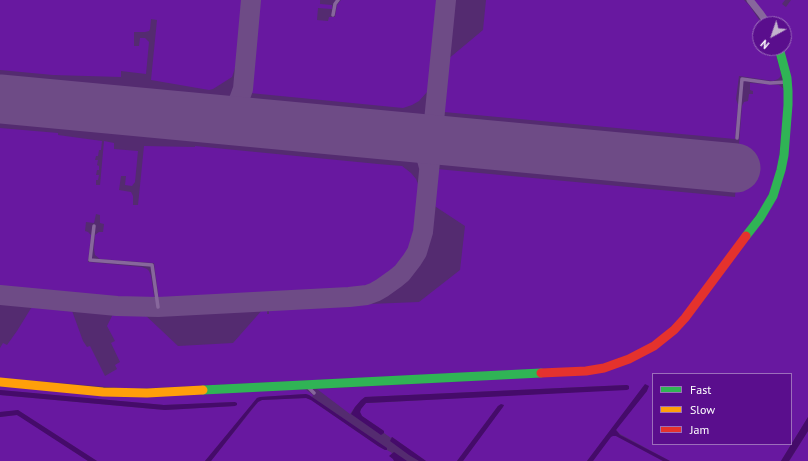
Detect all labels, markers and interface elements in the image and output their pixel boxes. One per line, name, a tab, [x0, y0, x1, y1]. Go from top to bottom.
north arrow	[752, 16, 792, 56]
text: N	[758, 37, 772, 52]
legend	[652, 373, 792, 445]
text: Fast	[690, 382, 711, 397]
text: Slow	[690, 402, 715, 417]
text: Jam	[690, 422, 709, 437]

